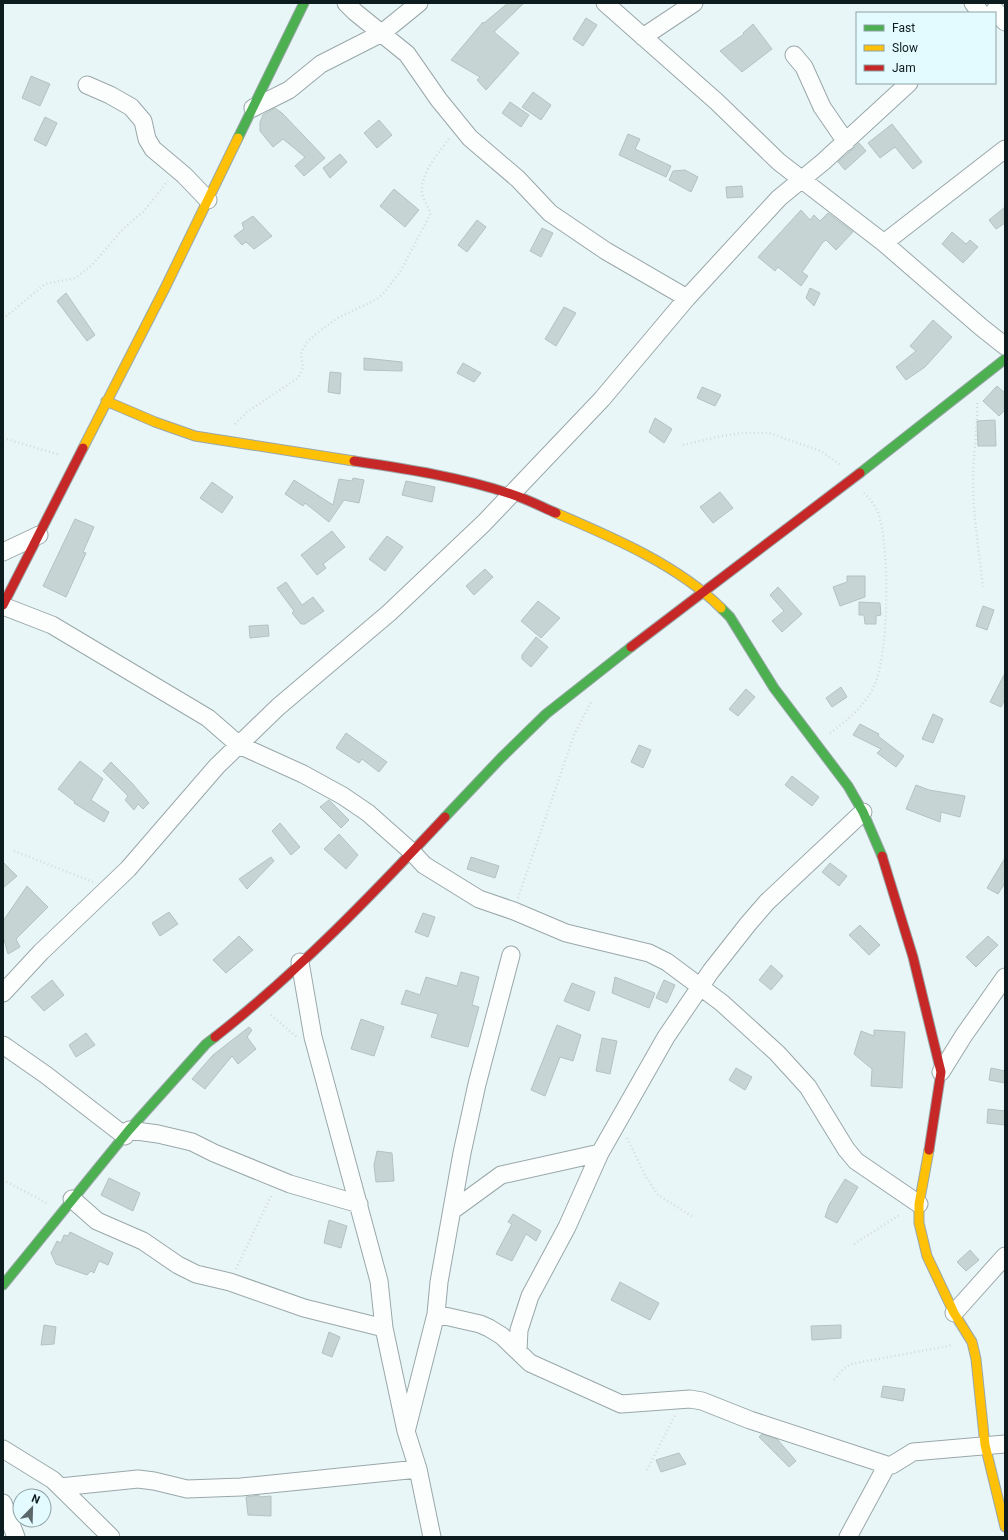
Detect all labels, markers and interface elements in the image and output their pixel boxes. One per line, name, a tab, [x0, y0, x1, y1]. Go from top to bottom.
legend	[856, 12, 996, 84]
text: Fast	[892, 21, 915, 35]
text: Slow	[892, 41, 918, 55]
text: Jam	[892, 61, 916, 75]
north arrow	[12, 1488, 52, 1528]
text: N	[30, 1492, 42, 1507]

